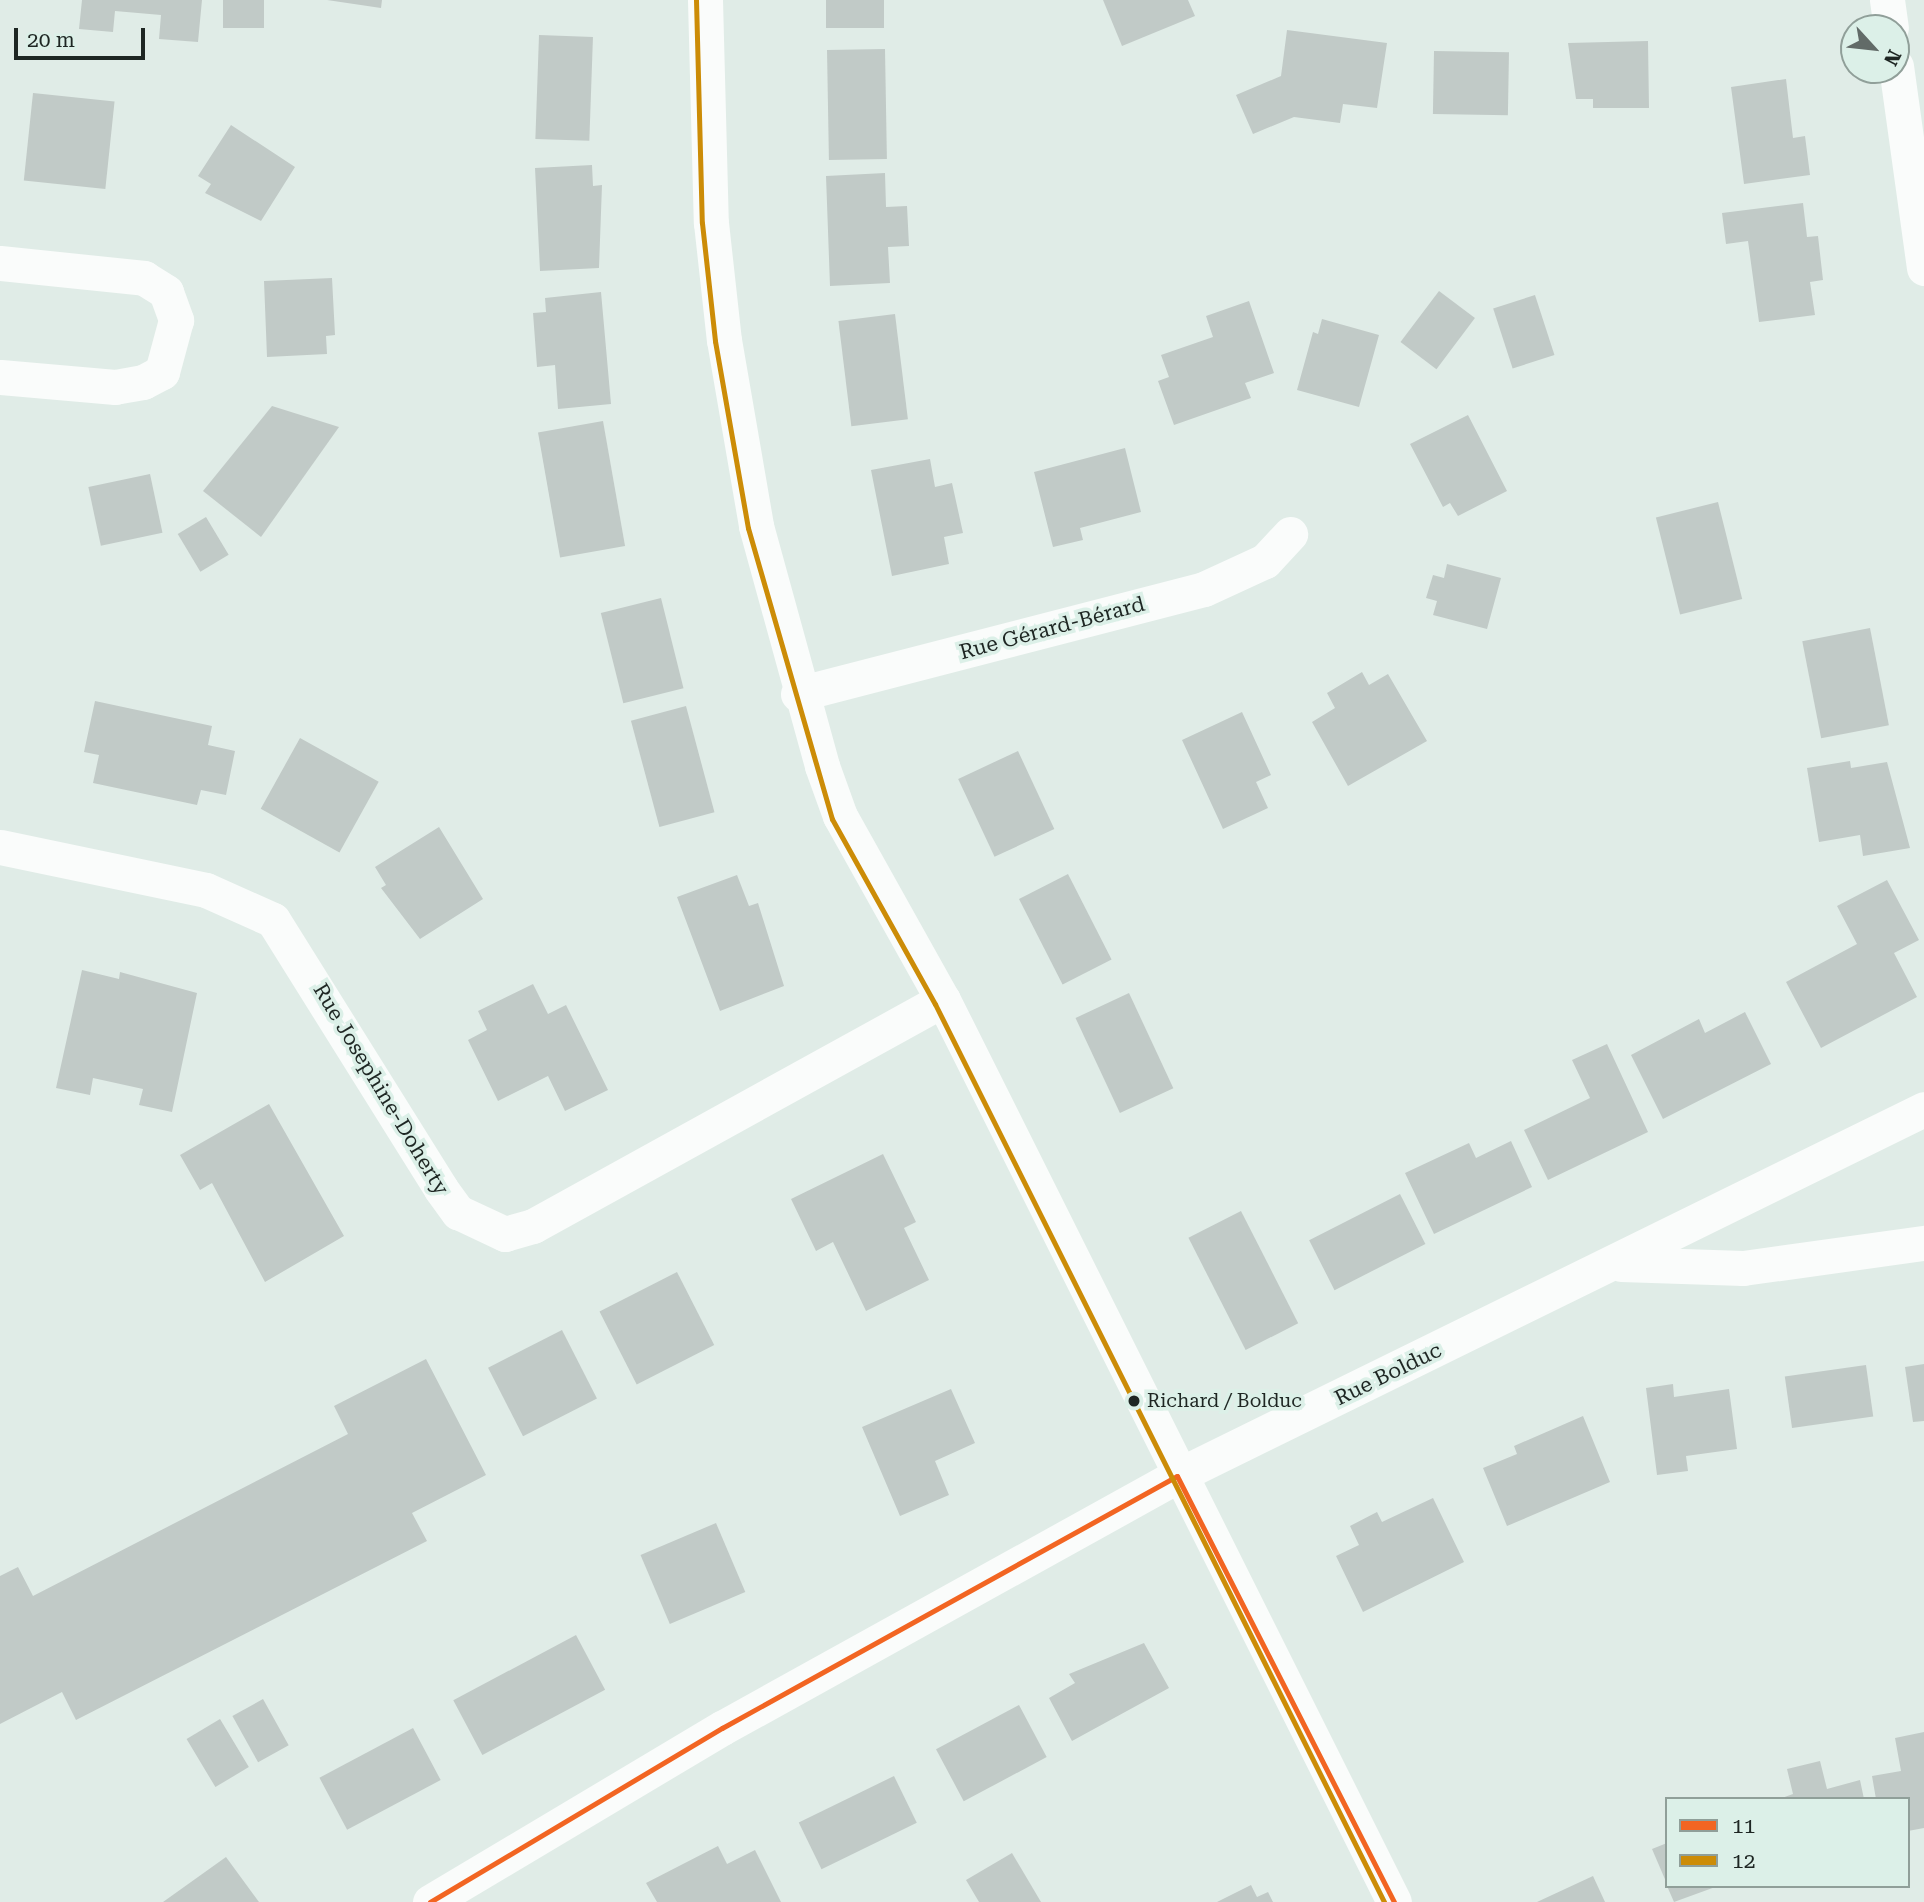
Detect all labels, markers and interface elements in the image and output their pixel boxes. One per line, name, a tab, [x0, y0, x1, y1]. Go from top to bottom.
scale bar	[18, 14, 149, 58]
north arrow	[1840, 14, 1910, 84]
text: 20 m	[27, 28, 75, 52]
text: N	[1879, 46, 1906, 70]
street label: Rue Gérard-Bérard	[957, 591, 1147, 665]
street label: Rue Josephine-Doherty	[308, 979, 454, 1199]
street label: Rue Bolduc	[1330, 1337, 1446, 1411]
place label: Richard / Bolduc	[1147, 1390, 1302, 1412]
marker: Richard / Bolduc	[1127, 1394, 1141, 1408]
legend	[1665, 1797, 1910, 1888]
text: 11	[1732, 1814, 1756, 1838]
text: 12	[1732, 1849, 1756, 1873]

